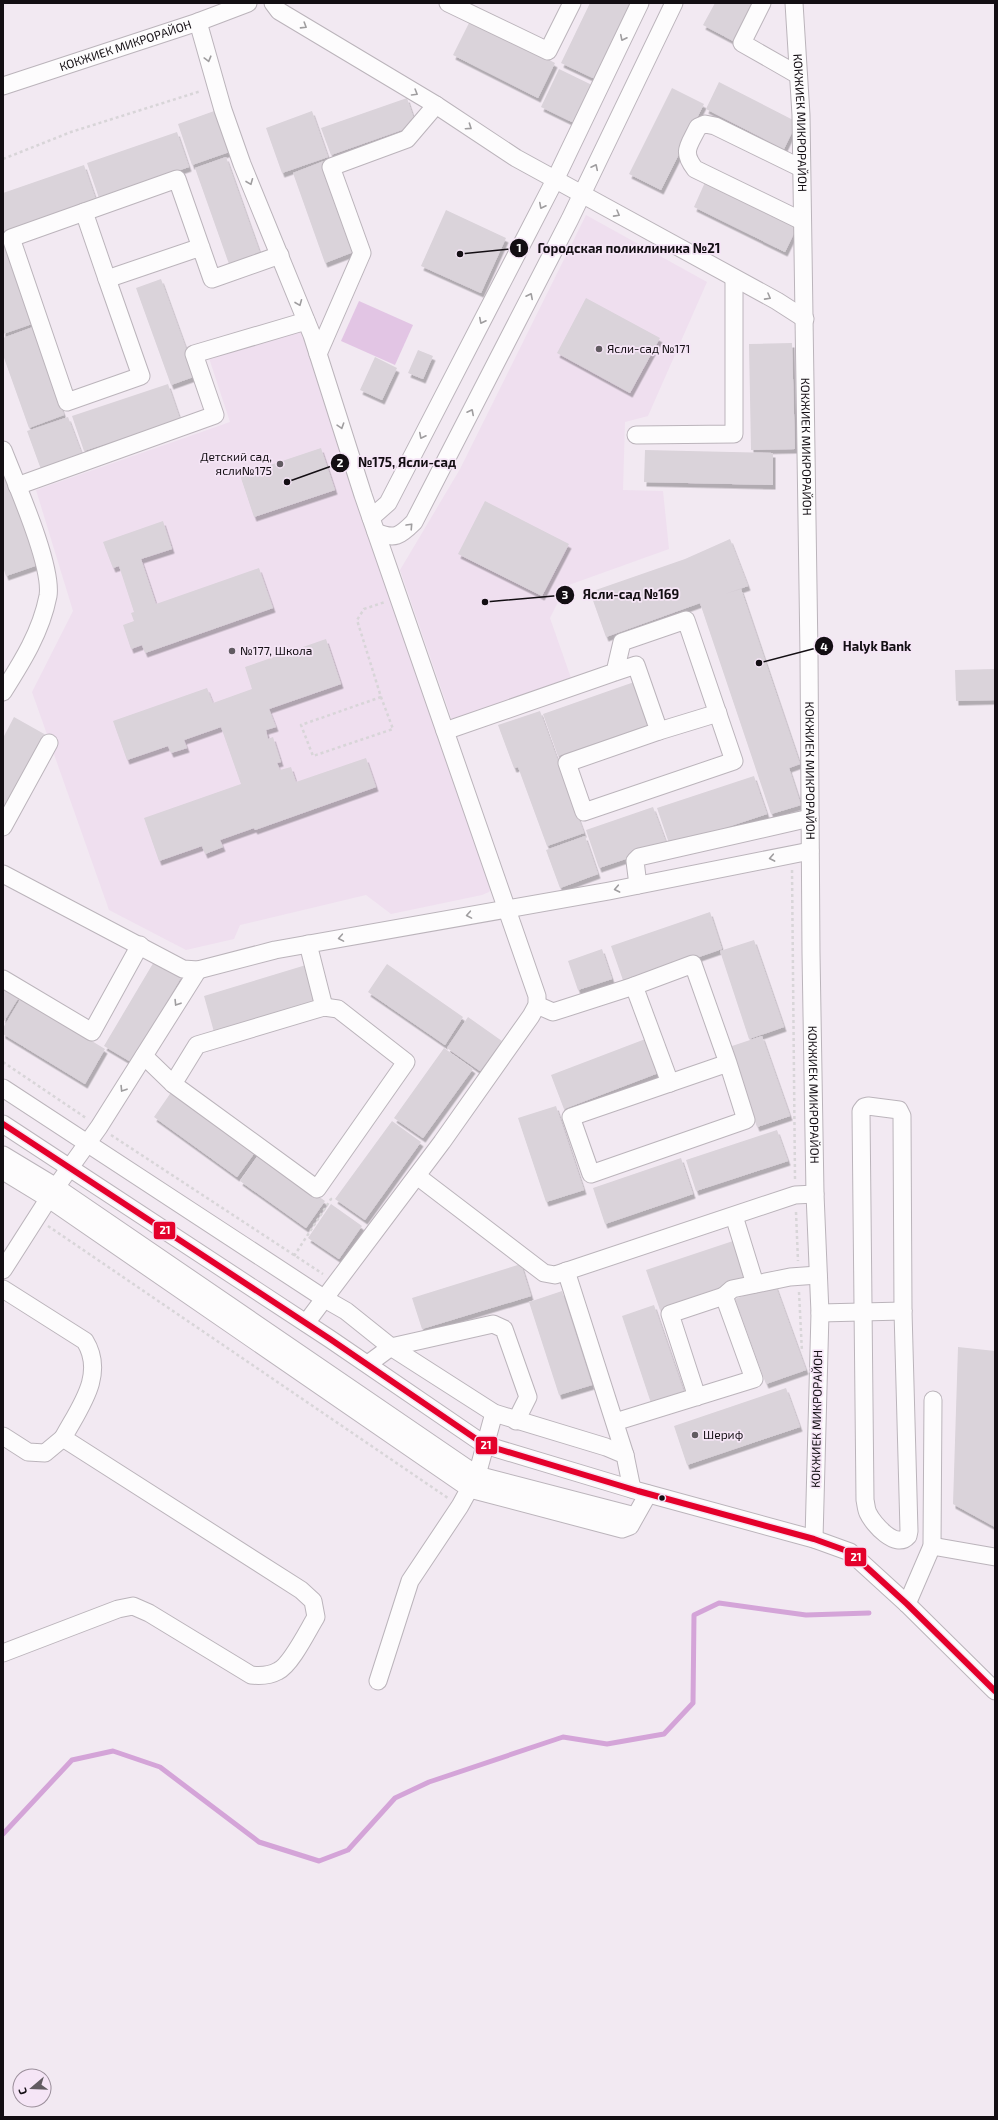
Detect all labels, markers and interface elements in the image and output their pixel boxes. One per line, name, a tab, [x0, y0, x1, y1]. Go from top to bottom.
street label: КОКЖИЕК МИКРОРАЙОН	[57, 17, 193, 73]
one-way arrow	[300, 21, 307, 29]
one-way arrow	[620, 34, 628, 41]
street label: КОКЖИЕК МИКРОРАЙОН	[791, 53, 810, 192]
one-way arrow	[203, 55, 212, 62]
one-way arrow	[411, 88, 418, 95]
one-way arrow	[465, 122, 472, 130]
one-way arrow	[590, 164, 598, 172]
one-way arrow	[245, 179, 253, 186]
one-way arrow	[539, 201, 547, 209]
one-way arrow	[613, 209, 620, 216]
callout: Городская поликлиника №21	[509, 236, 728, 261]
text: 1	[516, 240, 522, 254]
text: Городская поликлиника №21	[538, 240, 720, 256]
one-way arrow	[764, 292, 771, 299]
one-way arrow	[525, 293, 533, 300]
one-way arrow	[294, 298, 302, 306]
one-way arrow	[479, 317, 487, 324]
place label: Ясли-сад №171	[607, 341, 690, 355]
marker: Ясли-сад №171	[594, 344, 604, 354]
street label: КОКЖИЕК МИКРОРАЙОН	[799, 378, 815, 516]
one-way arrow	[466, 408, 474, 416]
one-way arrow	[336, 422, 344, 429]
one-way arrow	[419, 432, 427, 440]
place label: Детский сад, ясли№175	[200, 449, 272, 477]
callout: №175, Ясли-сад	[330, 450, 464, 475]
text: №175, Ясли-сад	[358, 454, 456, 470]
text: 2	[337, 455, 344, 469]
marker: Детский сад, ясли№175	[275, 459, 285, 469]
one-way arrow	[405, 523, 413, 531]
callout: Ясли-сад №169	[555, 582, 688, 607]
text: Ясли-сад №169	[583, 586, 679, 602]
text: 3	[562, 587, 569, 601]
callout: Halyk Bank	[814, 634, 919, 659]
text: Halyk Bank	[843, 638, 912, 654]
text: 4	[820, 639, 828, 653]
place label: №177, Школа	[240, 643, 312, 657]
marker: №177, Школа	[227, 646, 237, 656]
street label: КОКЖИЕК МИКРОРАЙОН	[803, 702, 818, 840]
one-way arrow	[769, 854, 775, 862]
one-way arrow	[614, 884, 620, 893]
one-way arrow	[466, 911, 472, 919]
one-way arrow	[338, 934, 344, 942]
one-way arrow	[175, 999, 182, 1006]
street label: КОКЖИЕК МИКРОРАЙОН	[806, 1025, 822, 1164]
one-way arrow	[120, 1085, 128, 1092]
line badge: 21	[153, 1221, 176, 1240]
text: 21	[159, 1223, 171, 1236]
street label: КОКЖИЕК МИКРОРАЙОН	[808, 1350, 824, 1488]
place label: Шериф	[703, 1427, 743, 1441]
marker: Шериф	[690, 1430, 700, 1440]
line badge: 21	[475, 1436, 498, 1455]
text: 21	[480, 1438, 492, 1451]
unlabelled marker	[657, 1493, 667, 1503]
line badge: 21	[844, 1547, 867, 1567]
text: 21	[850, 1550, 862, 1563]
north arrow	[12, 2068, 52, 2108]
text: С	[15, 2086, 29, 2097]

